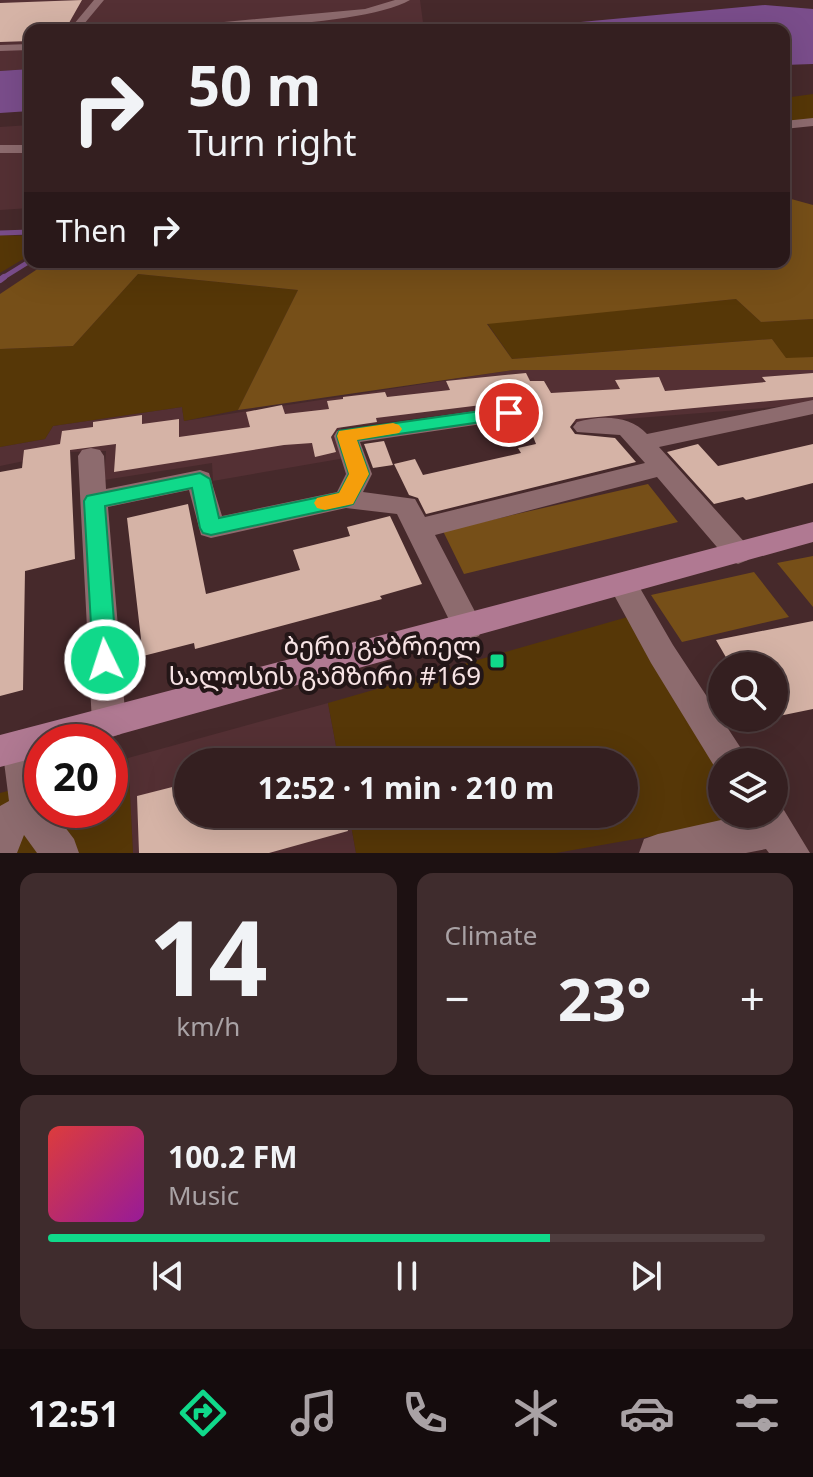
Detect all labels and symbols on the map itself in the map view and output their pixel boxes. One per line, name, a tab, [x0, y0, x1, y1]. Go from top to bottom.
pin	[475, 379, 543, 447]
position arrow	[63, 618, 147, 702]
place label: ბერი გაბრიელ სალოსის გამზირი #169	[169, 627, 481, 693]
marker: ბერი გაბრიელ სალოსის გამზირი #169	[488, 652, 506, 670]
speed limit sign: 20	[24, 724, 128, 828]

